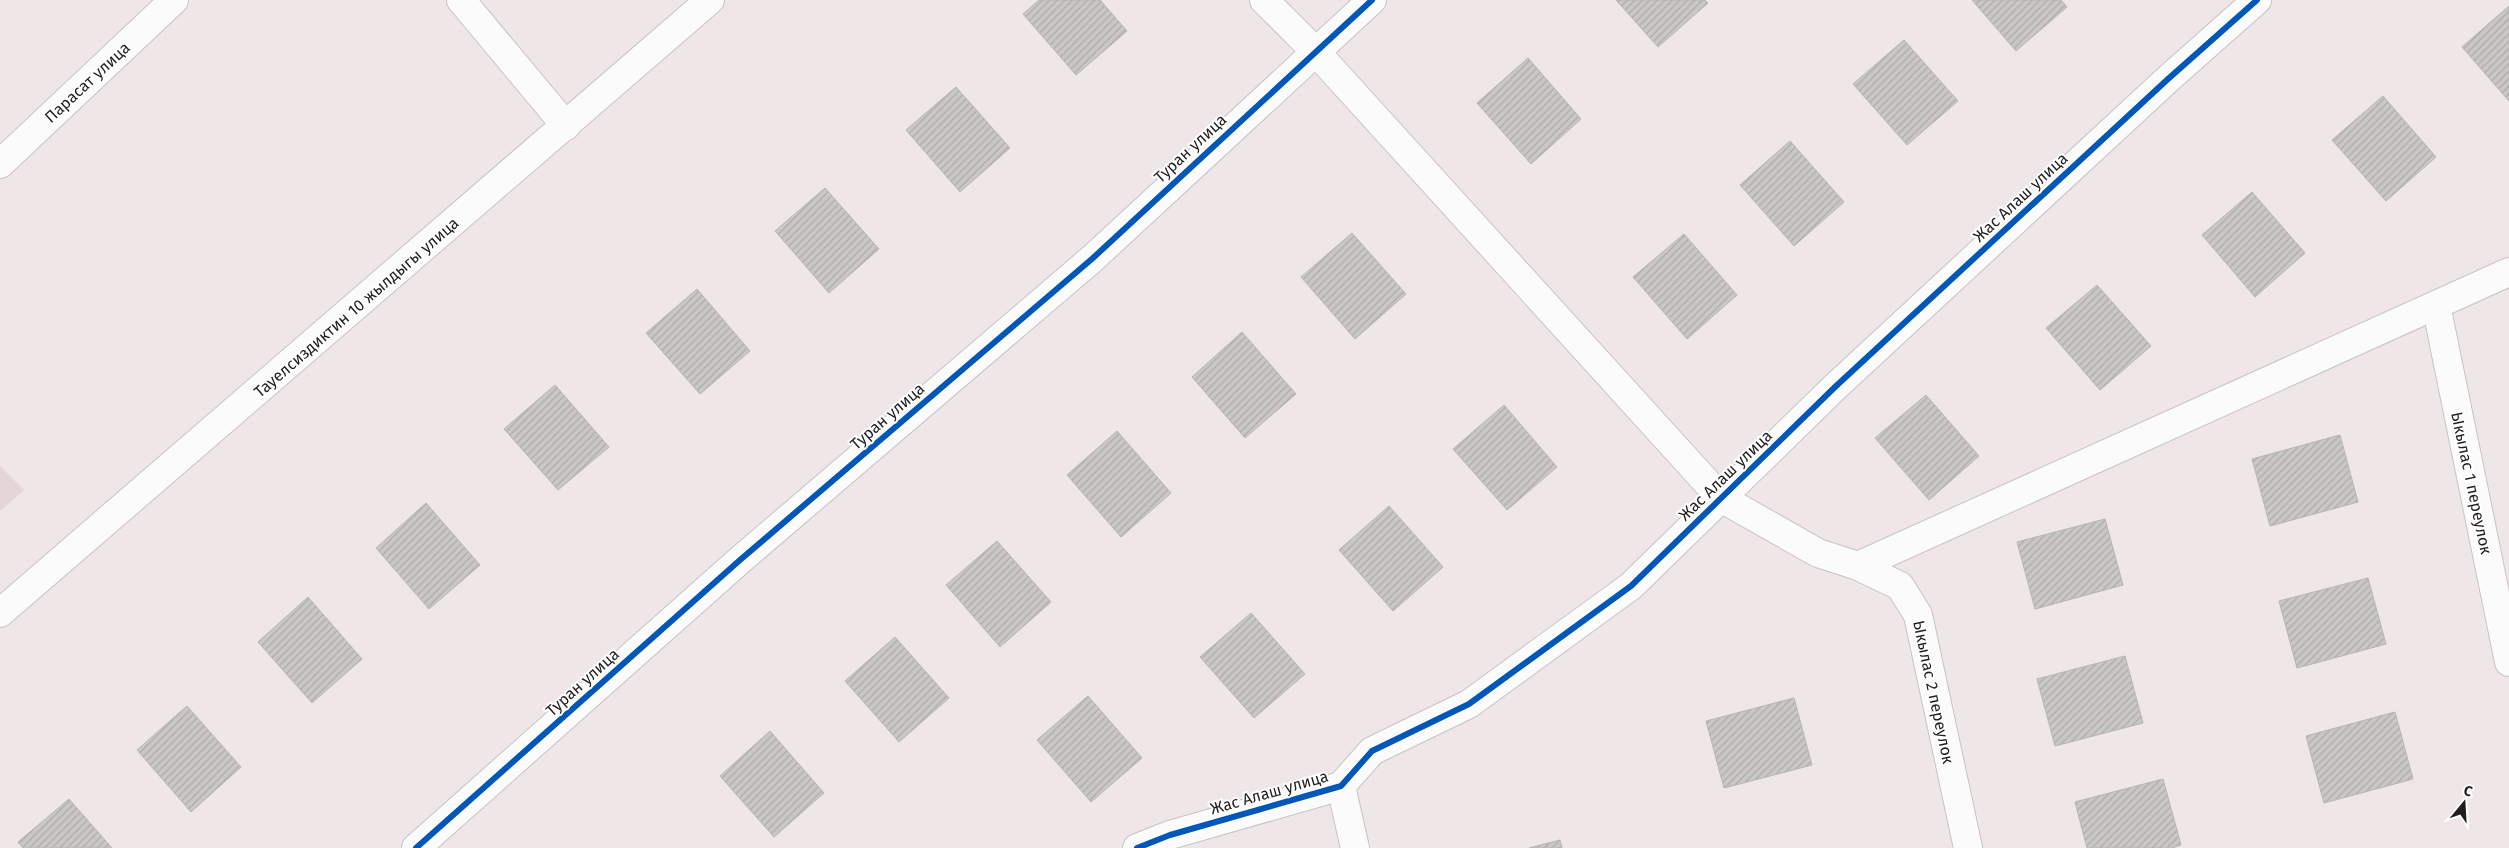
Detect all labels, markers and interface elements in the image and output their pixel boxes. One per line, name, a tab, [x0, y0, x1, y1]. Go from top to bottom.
street label: Парасат улица	[41, 38, 134, 127]
street label: Туран улица	[1150, 110, 1230, 187]
street label: Жас Алаш улица	[1969, 149, 2072, 246]
street label: Тауелсиздиктин 10 жылдыгы улица	[250, 213, 462, 401]
street label: Туран улица	[846, 379, 928, 454]
street label: Ыкылас 1 переулок	[2447, 410, 2496, 557]
street label: Жас Алаш улица	[1675, 426, 1776, 525]
street label: Ыкылас 2 переулок	[1909, 619, 1958, 766]
street label: Туран улица	[542, 645, 623, 720]
street label: Жас Алаш улица	[1208, 766, 1331, 818]
north arrow	[2439, 778, 2489, 828]
text: С	[2461, 782, 2474, 800]

